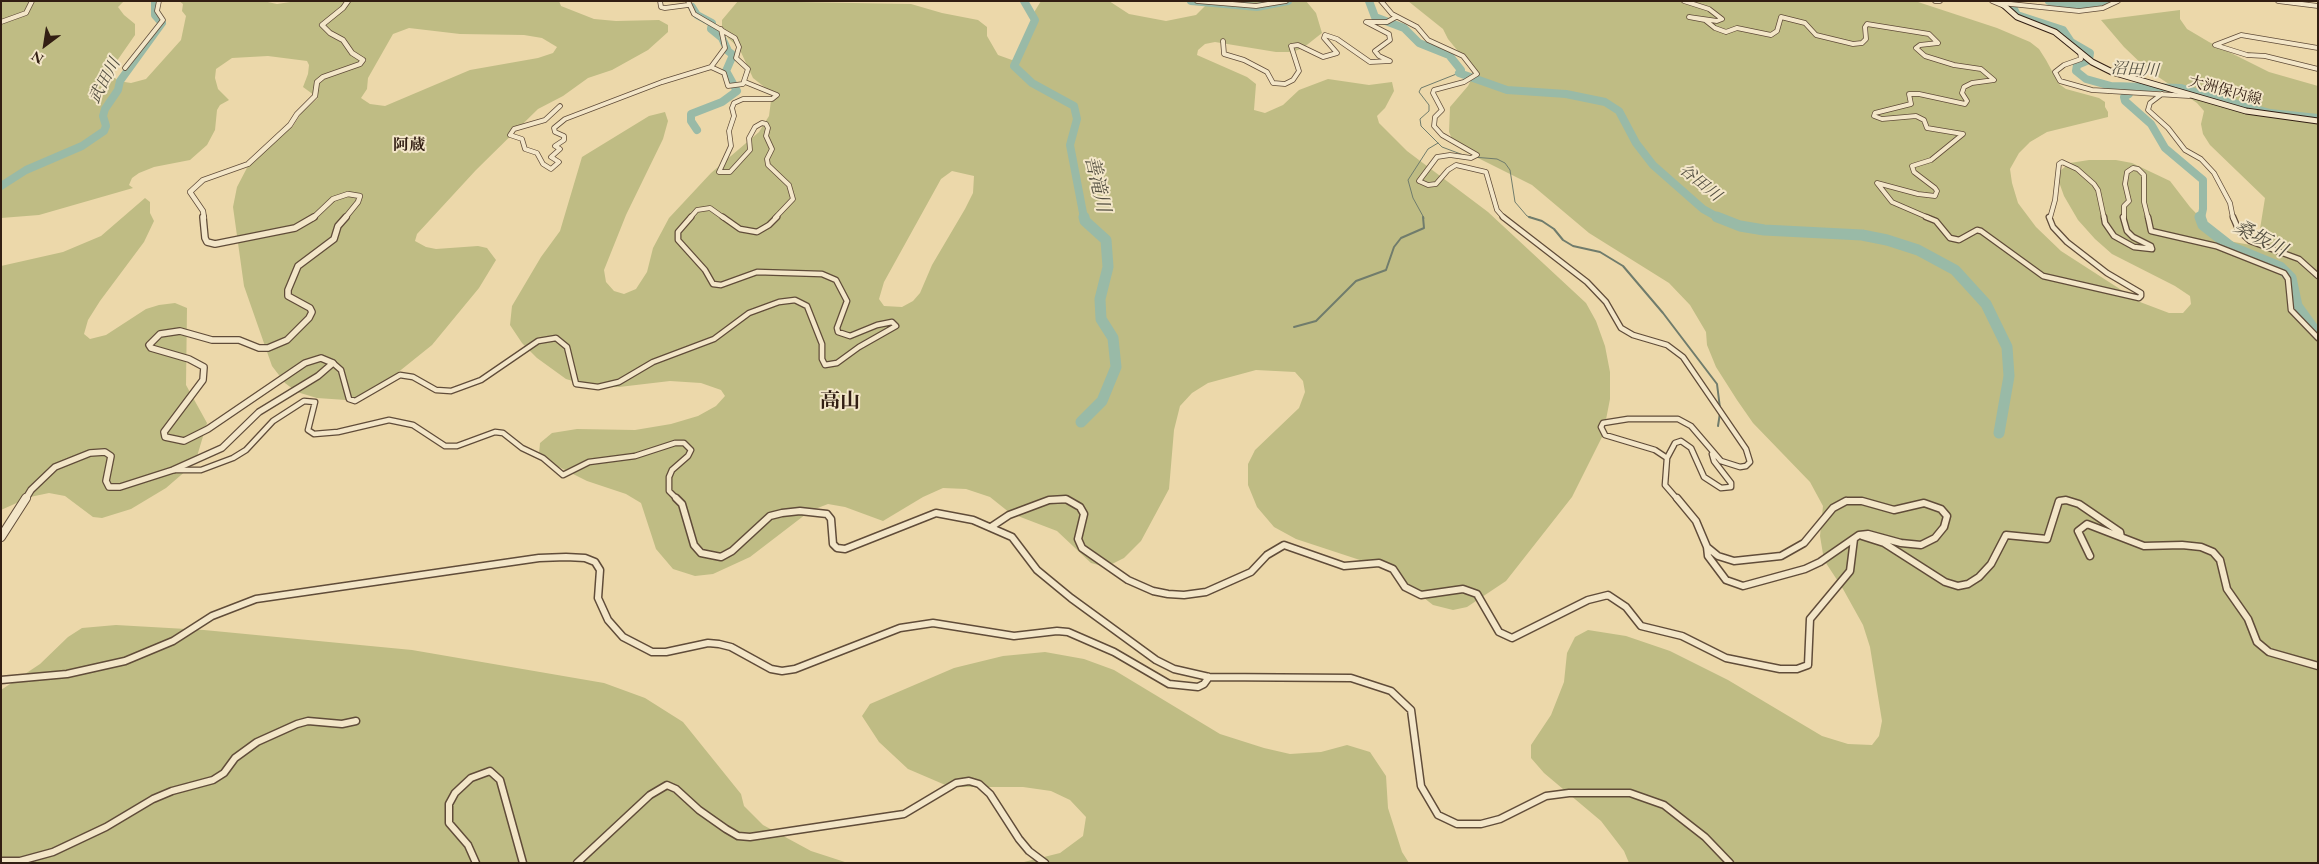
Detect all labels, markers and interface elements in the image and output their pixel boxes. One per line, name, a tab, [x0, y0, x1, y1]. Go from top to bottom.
north arrow	[20, 20, 70, 70]
text: N	[28, 47, 47, 68]
water label: 武田川	[85, 55, 125, 107]
water label: 沼田川	[2111, 59, 2159, 81]
street label: 大洲保内線	[2186, 73, 2264, 109]
district label: 阿蔵	[393, 136, 425, 156]
water label: 善滝川	[1079, 154, 1115, 214]
water label: 谷田川	[1675, 160, 1725, 206]
water label: 桑坂川	[2229, 216, 2291, 262]
district label: 高山	[820, 390, 860, 414]

